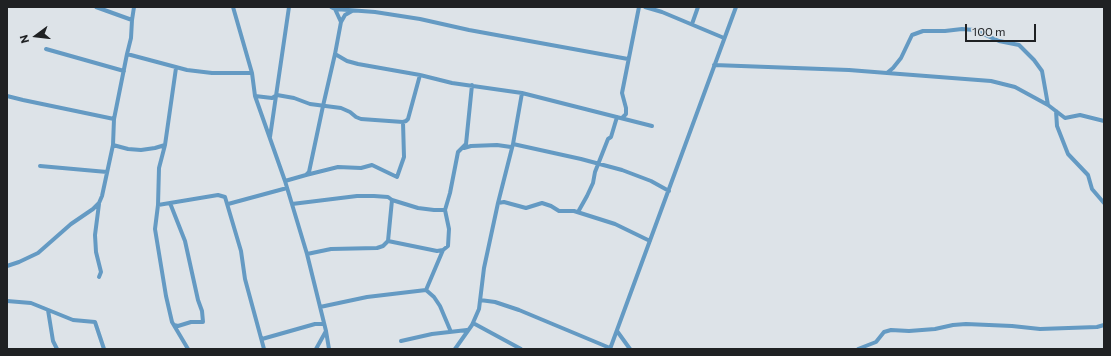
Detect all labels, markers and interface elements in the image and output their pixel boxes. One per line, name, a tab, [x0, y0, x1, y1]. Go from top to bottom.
north arrow	[16, 16, 56, 56]
scale bar	[967, 16, 1038, 42]
text: 100 m	[972, 24, 1006, 38]
text: N	[17, 34, 31, 45]

